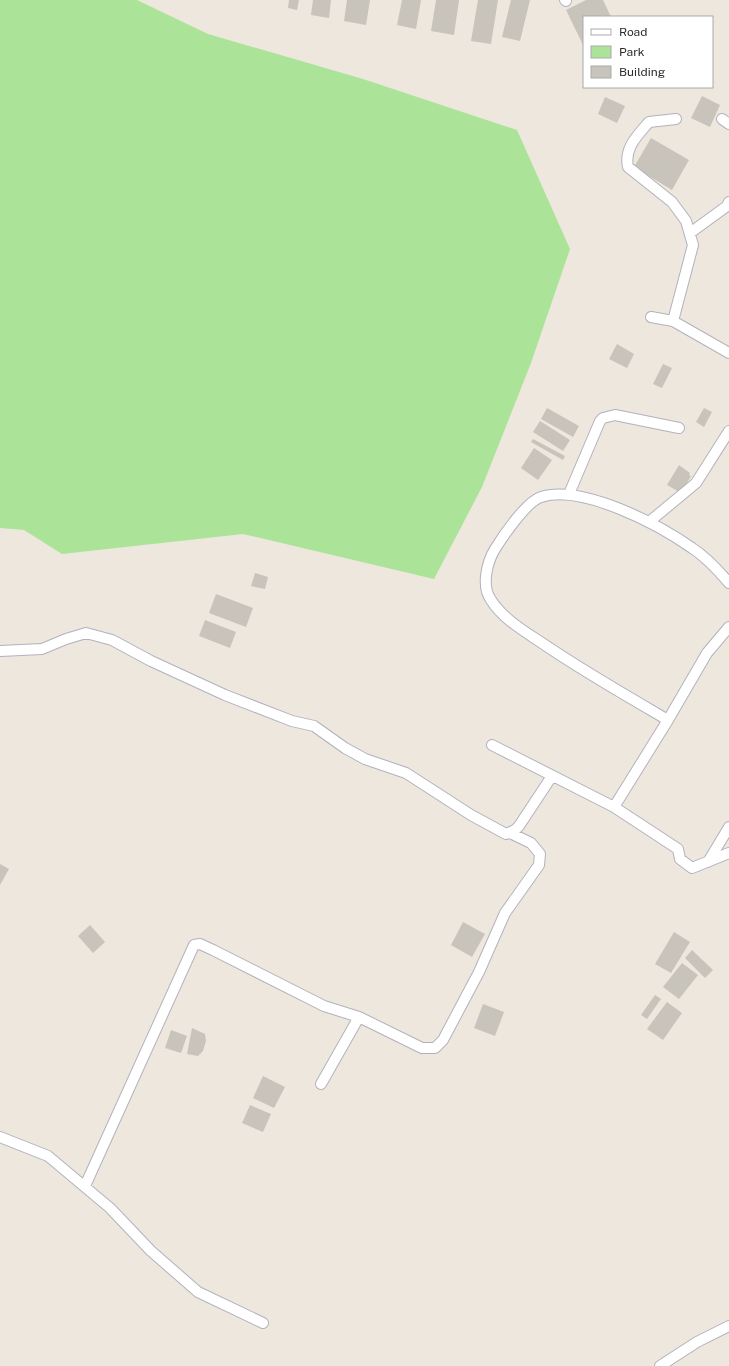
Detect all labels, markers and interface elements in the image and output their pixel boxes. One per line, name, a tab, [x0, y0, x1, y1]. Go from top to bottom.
legend	[583, 16, 713, 88]
text: Road	[619, 25, 647, 39]
text: Park	[619, 45, 645, 59]
text: Building	[619, 65, 665, 79]

